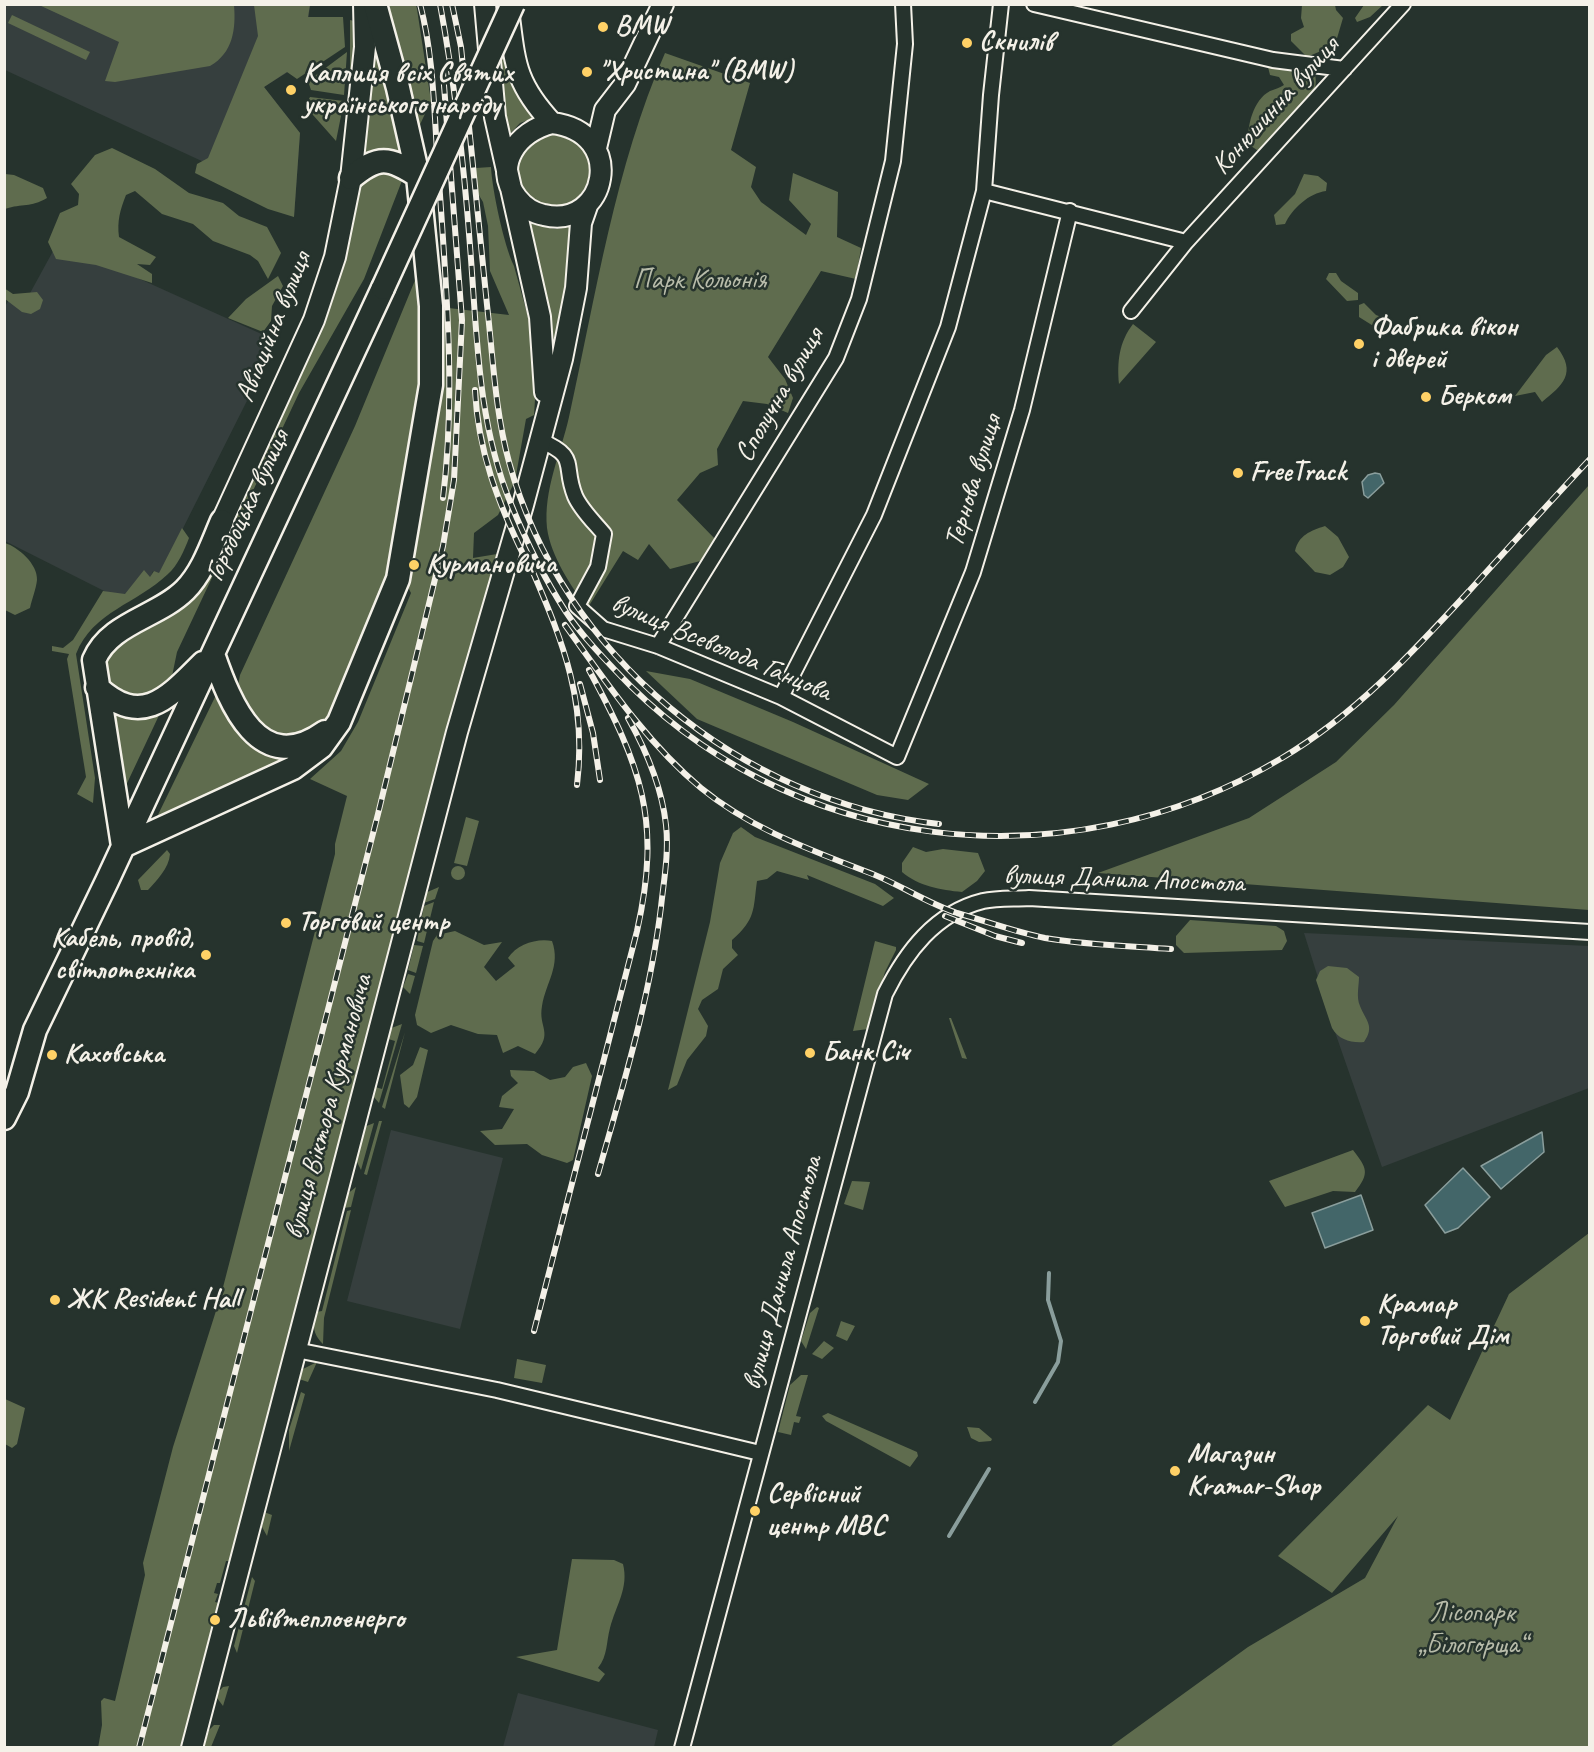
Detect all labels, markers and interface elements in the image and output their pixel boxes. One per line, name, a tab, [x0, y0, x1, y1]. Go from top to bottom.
place label: BMW	[615, 10, 669, 44]
marker: BMW	[596, 20, 610, 34]
place label: Скнилів	[979, 26, 1053, 60]
street label: Конюшинна вулиця	[1205, 30, 1347, 182]
marker: Скнилів	[960, 36, 974, 50]
place label: "Христина" (BMW)	[599, 55, 793, 89]
place label: Каплиця всіх Святих українського народу	[303, 57, 514, 123]
marker: "Христина" (BMW)	[580, 65, 594, 79]
marker: Каплиця всіх Святих українського народу	[284, 83, 298, 97]
street label: Авіаційна вулиця	[229, 247, 319, 407]
park label: Парк Кольонія	[634, 264, 766, 298]
place label: Фабрика вікон і дверей	[1371, 311, 1517, 377]
street label: Сполучна вулиця	[728, 322, 832, 468]
marker: Фабрика вікон і дверей	[1352, 337, 1366, 351]
place label: Берком	[1438, 380, 1511, 414]
marker: Берком	[1419, 390, 1433, 404]
street label: Тернова вулиця	[938, 411, 1010, 551]
street label: Городоцька вулиця	[198, 425, 298, 587]
place label: FreeTrack	[1250, 456, 1346, 490]
marker: FreeTrack	[1231, 466, 1245, 480]
place label: Курмановича	[426, 548, 557, 582]
marker: Курмановича	[407, 558, 421, 572]
street label: вулиця Всеволода Ганцова	[606, 586, 836, 710]
street label: вулиця Данила Апостола	[1003, 859, 1245, 901]
place label: Торговий центр	[298, 906, 449, 940]
marker: Торговий центр	[279, 916, 293, 930]
place label: Кабель, провід, світлотехніка	[51, 922, 194, 988]
marker: Кабель, провід, світлотехніка	[199, 948, 213, 962]
street label: вулиця Віктора Курмановича	[278, 971, 380, 1243]
place label: Банк Січ	[822, 1036, 909, 1070]
place label: Каховська	[64, 1038, 164, 1072]
marker: Банк Січ	[803, 1046, 817, 1060]
marker: Каховська	[45, 1048, 59, 1062]
street label: вулиця Данила Апостола	[736, 1152, 830, 1394]
place label: ЖК Resident Hall	[67, 1283, 240, 1317]
place label: Крамар Торговий Дім	[1377, 1288, 1509, 1354]
marker: ЖК Resident Hall	[48, 1293, 62, 1307]
marker: Крамар Торговий Дім	[1358, 1314, 1372, 1328]
place label: Магазин Kramar-Shop	[1187, 1438, 1320, 1504]
marker: Магазин Kramar-Shop	[1168, 1464, 1182, 1478]
place label: Сервісний центр МВС	[767, 1478, 886, 1544]
marker: Сервісний центр МВС	[748, 1504, 762, 1518]
park label: Лісопарк „Білогорща“	[1418, 1597, 1526, 1663]
place label: Львівтеплоенерго	[227, 1603, 405, 1637]
marker: Львівтеплоенерго	[208, 1613, 222, 1627]

